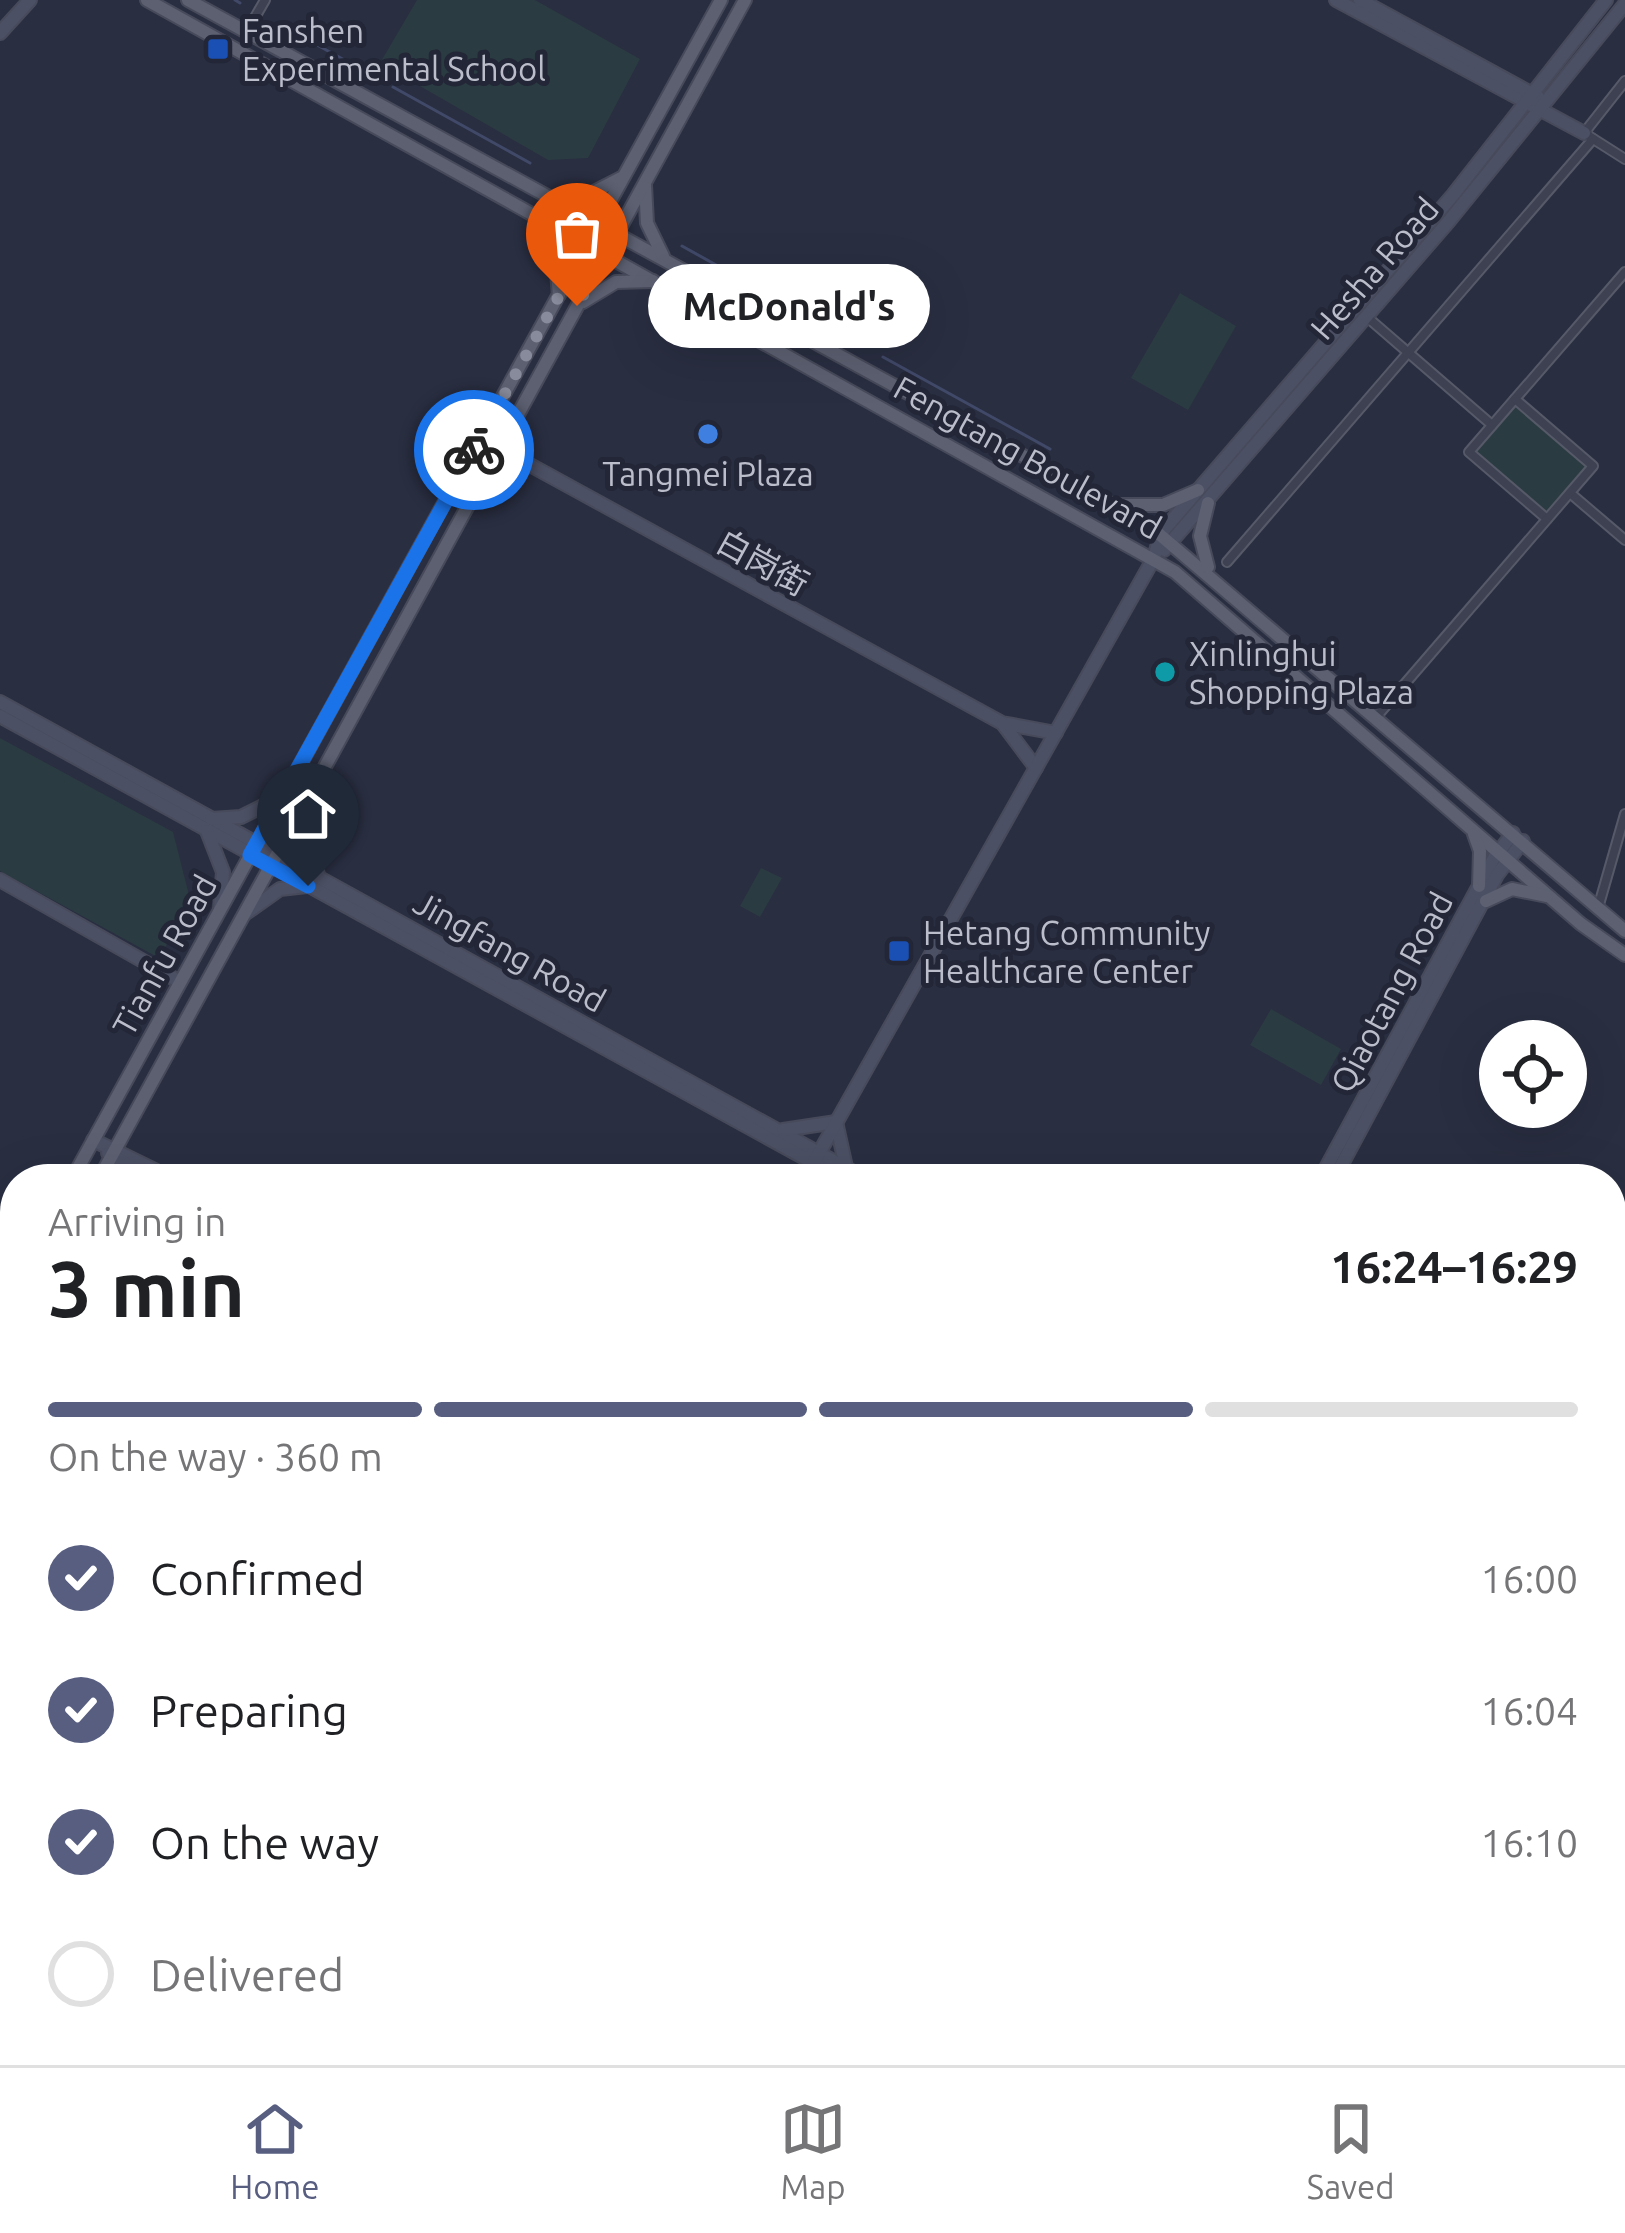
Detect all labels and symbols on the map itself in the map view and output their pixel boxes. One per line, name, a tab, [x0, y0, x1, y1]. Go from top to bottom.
place label: Fanshen Experimental School	[242, 12, 546, 87]
marker: Fanshen Experimental School	[205, 36, 231, 62]
pin	[526, 183, 628, 306]
street label: Hesha Road	[1303, 190, 1445, 346]
callout: McDonald's	[649, 264, 931, 348]
street label: Fengtang Boulevard	[888, 368, 1168, 546]
courier	[414, 390, 534, 510]
marker: Tangmei Plaza	[695, 421, 721, 447]
place label: Tangmei Plaza	[602, 455, 814, 492]
street label: 白岗街	[711, 522, 815, 602]
place label: Xinlinghui Shopping Plaza	[1189, 635, 1414, 710]
marker: Xinlinghui Shopping Plaza	[1152, 659, 1178, 685]
pin	[257, 763, 359, 886]
street label: Tianfu Road	[105, 868, 223, 1042]
street label: Jingfang Road	[408, 883, 612, 1019]
street label: Qiaotang Road	[1323, 886, 1459, 1098]
place label: Hetang Community Healthcare Center	[923, 914, 1211, 989]
marker: Hetang Community Healthcare Center	[886, 938, 912, 964]

